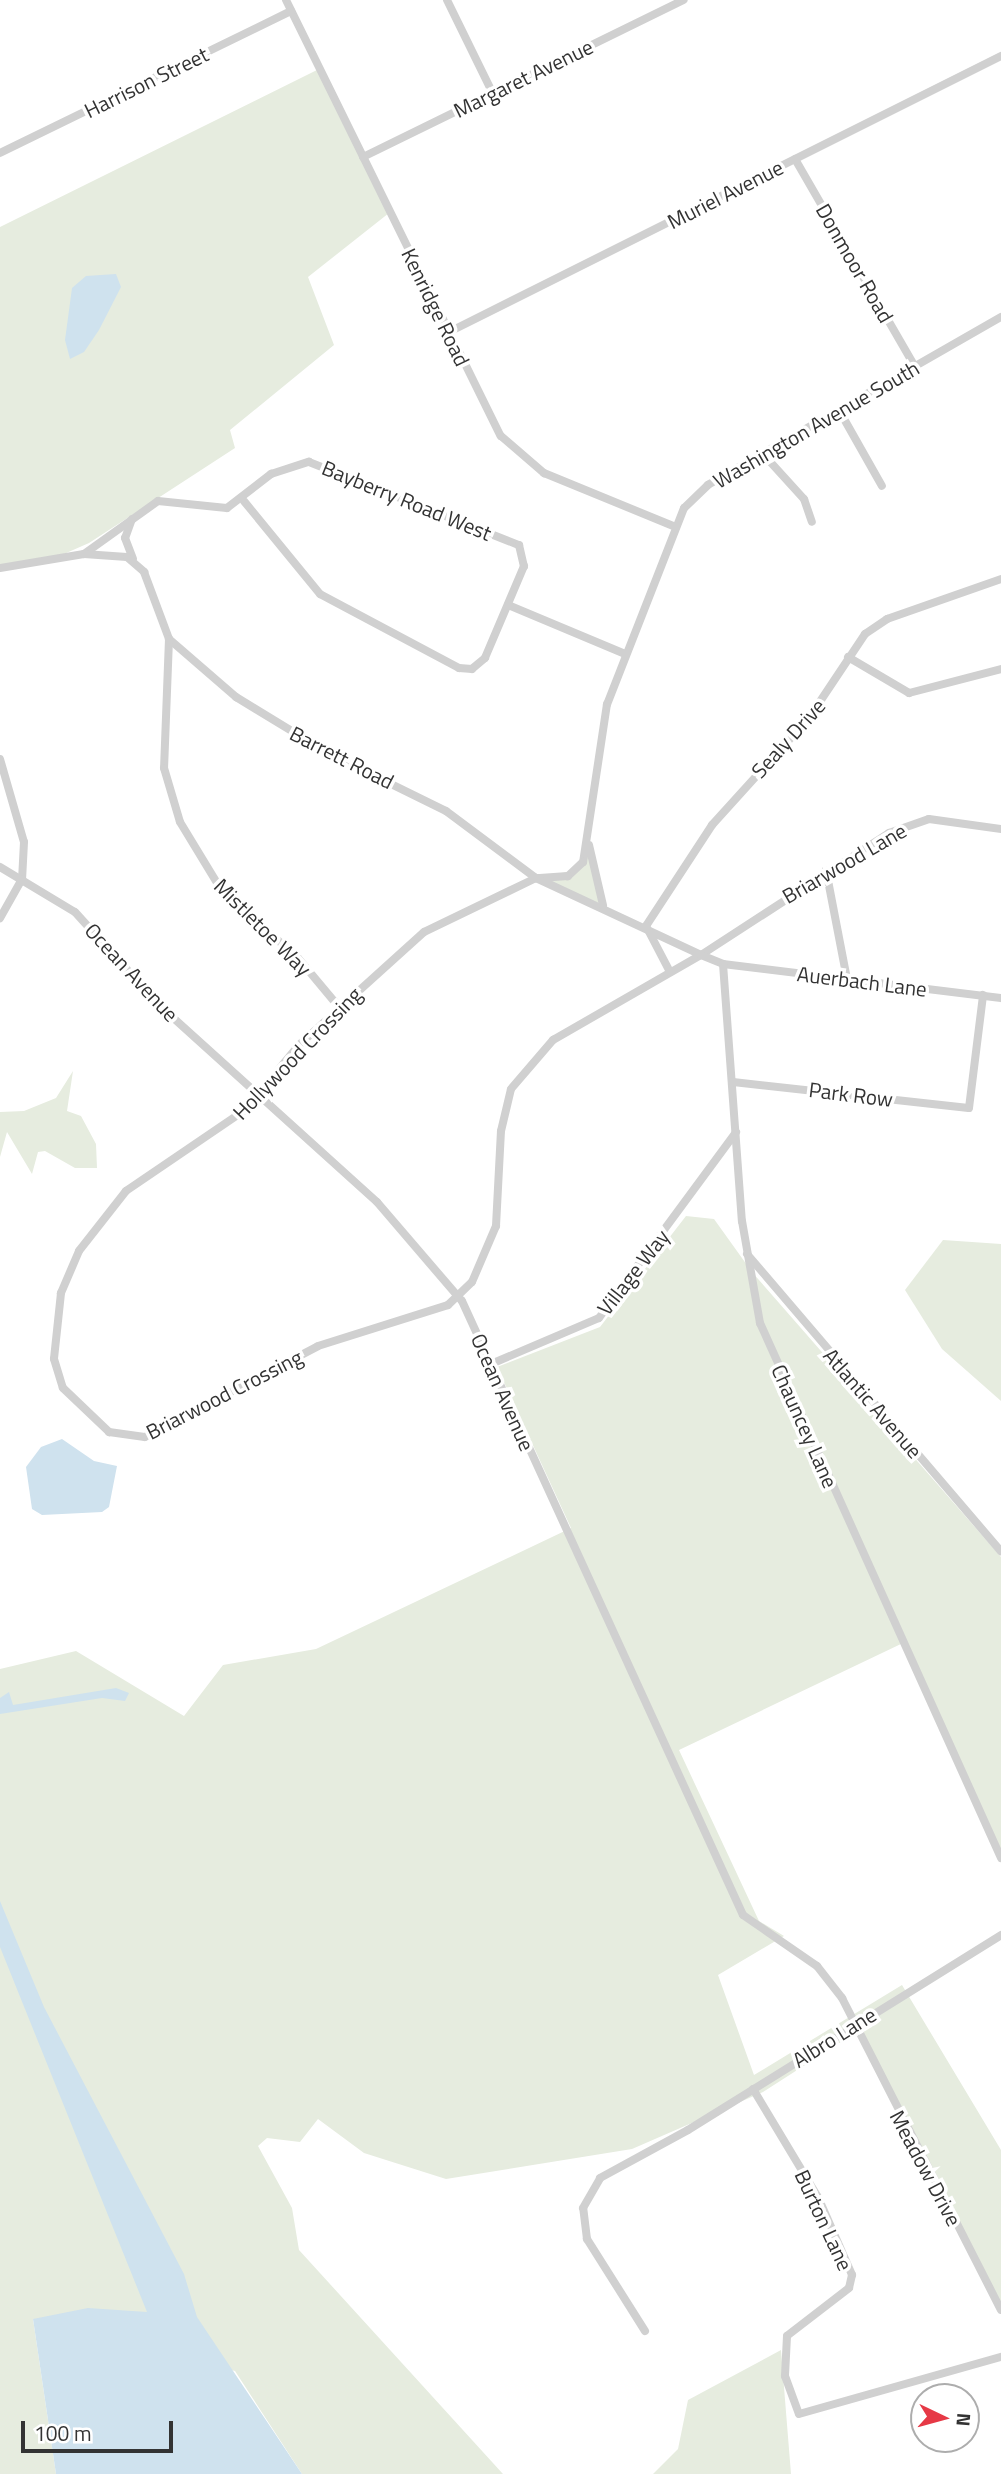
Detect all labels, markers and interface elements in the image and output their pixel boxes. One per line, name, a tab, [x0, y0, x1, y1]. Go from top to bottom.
street label: Margaret Avenue	[449, 33, 597, 123]
street label: Harrison Street	[80, 41, 212, 123]
street label: Muriel Avenue	[663, 154, 787, 234]
street label: Donmoor Road	[811, 199, 899, 327]
street label: Kenridge Road	[397, 244, 475, 370]
street label: Washington Avenue South	[709, 355, 923, 493]
street label: Bayberry Road West	[319, 455, 495, 545]
street label: Sealy Drive	[746, 693, 830, 783]
street label: Barrett Road	[286, 720, 398, 794]
street label: Briarwood Lane	[778, 817, 910, 909]
street label: Mistletoe Way	[209, 873, 317, 981]
street label: Ocean Avenue	[80, 917, 184, 1027]
street label: Auerbach Lane	[796, 961, 928, 1001]
street label: Hollywood Crossing	[227, 981, 367, 1125]
street label: Park Row	[808, 1076, 894, 1112]
street label: Village Way	[592, 1224, 674, 1320]
street label: Ocean Avenue	[466, 1330, 540, 1454]
street label: Atlantic Avenue	[818, 1343, 928, 1463]
street label: Briarwood Crossing	[142, 1344, 306, 1444]
street label: Chauncey Lane	[767, 1360, 843, 1492]
street label: Albro Lane	[788, 2002, 880, 2072]
street label: Meadow Drive	[885, 2106, 967, 2230]
street label: Burton Lane	[790, 2166, 858, 2274]
north arrow	[910, 2383, 980, 2453]
scale bar	[24, 2408, 177, 2452]
text: N	[949, 2412, 979, 2428]
text: 100 m	[34, 2417, 91, 2449]

